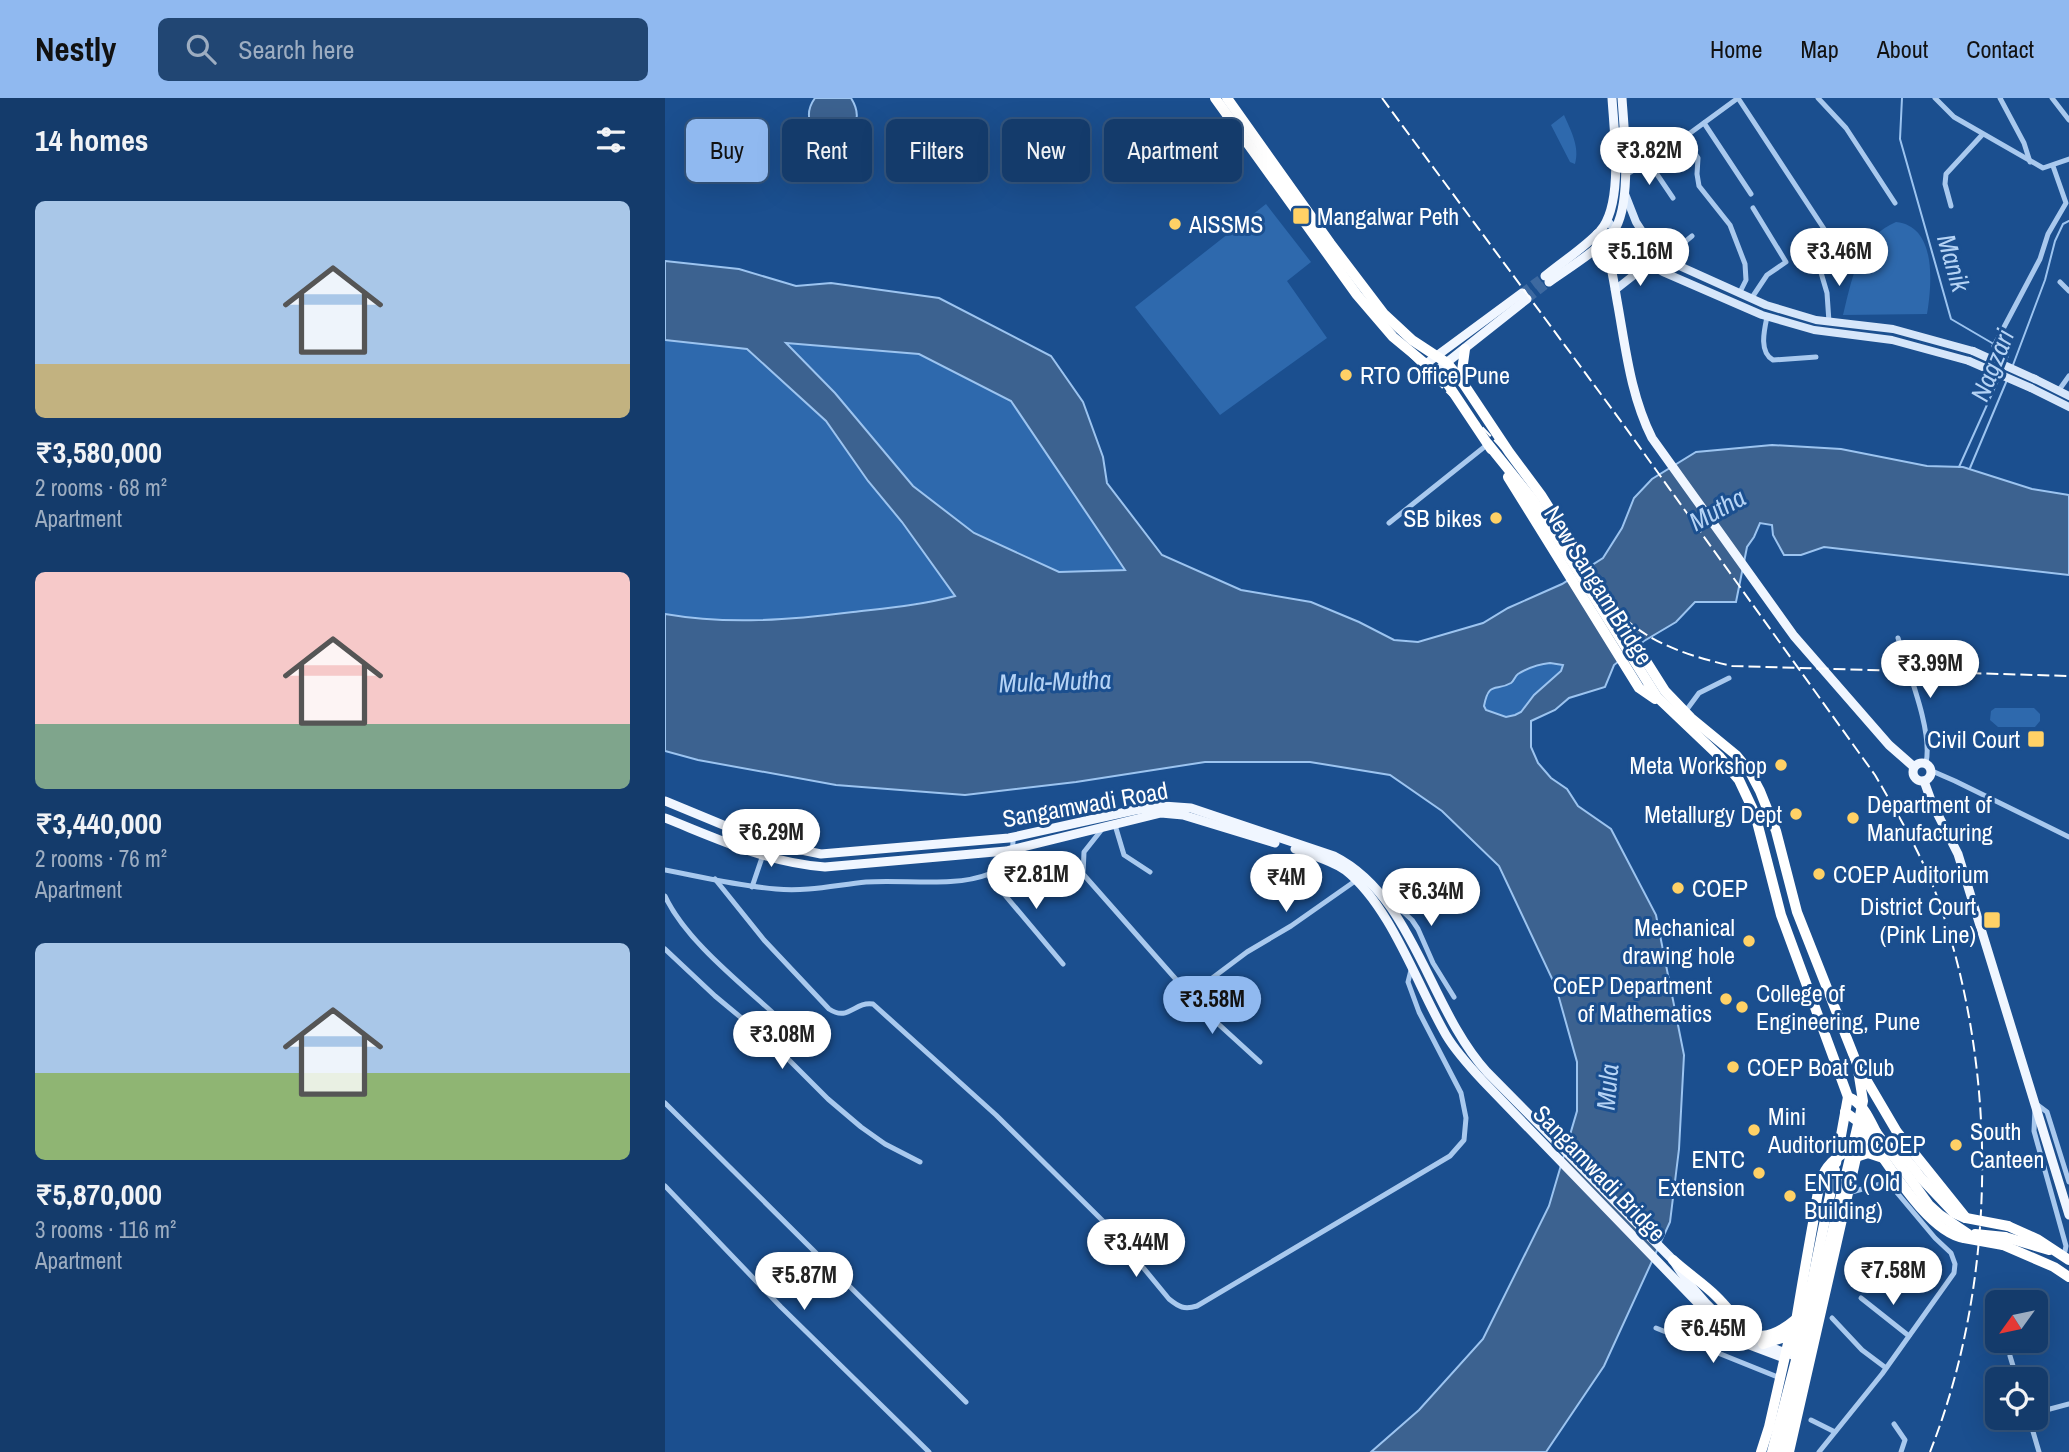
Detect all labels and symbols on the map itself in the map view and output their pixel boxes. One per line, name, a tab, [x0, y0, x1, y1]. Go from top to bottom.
pin: ₹3.82M	[1592, 127, 1706, 187]
place label: Mangalwar Peth	[1317, 200, 1459, 232]
marker: Mangalwar Peth	[1291, 206, 1311, 226]
place label: AISSMS	[1188, 208, 1263, 240]
marker: AISSMS	[1167, 216, 1183, 232]
pin: ₹5.16M	[1583, 228, 1697, 288]
pin: ₹3.46M	[1782, 228, 1896, 288]
water label: Manik	[1929, 230, 1979, 297]
water label: Nagzari	[1962, 324, 2022, 406]
place label: RTO Office Pune	[1360, 359, 1510, 391]
marker: RTO Office Pune	[1338, 367, 1354, 383]
water label: Mutha	[1683, 479, 1752, 539]
street label: New Sangam Bridge	[1537, 500, 1661, 670]
place label: SB bikes	[1403, 502, 1482, 534]
marker: SB bikes	[1488, 510, 1504, 526]
pin: ₹3.99M	[1873, 640, 1987, 700]
water label: Mula-Mutha	[998, 662, 1112, 700]
place label: Civil Court	[1927, 723, 2021, 755]
marker: Civil Court	[2026, 729, 2046, 749]
place label: Meta Workshop	[1630, 749, 1767, 781]
marker: Meta Workshop	[1773, 757, 1789, 773]
street label: Sangamwadi Road	[1000, 774, 1170, 834]
place label: Department of Manufacturing	[1867, 788, 1993, 848]
place label: Metallurgy Dept	[1644, 798, 1783, 830]
marker: Metallurgy Dept	[1788, 806, 1804, 822]
pin: ₹6.29M	[714, 810, 828, 869]
marker: Department of Manufacturing	[1845, 810, 1861, 826]
pin: ₹2.81M	[979, 852, 1093, 911]
pin: ₹4M	[1252, 854, 1320, 914]
place label: COEP Auditorium	[1833, 858, 1989, 890]
marker: COEP Auditorium	[1811, 866, 1827, 882]
pin: ₹6.34M	[1374, 868, 1488, 928]
place label: COEP	[1692, 872, 1748, 904]
marker: COEP	[1670, 880, 1686, 896]
place label: District Court (Pink Line)	[1860, 890, 1977, 950]
marker: District Court (Pink Line)	[1982, 910, 2002, 930]
place label: Mechanical drawing hole	[1622, 911, 1735, 971]
marker: Mechanical drawing hole	[1741, 933, 1757, 949]
place label: CoEP Department of Mathematics	[1553, 969, 1713, 1029]
pin: ₹3.58M	[1155, 976, 1269, 1036]
place label: College of Engineering, Pune	[1756, 977, 1920, 1037]
marker: CoEP Department of Mathematics	[1718, 991, 1734, 1007]
marker: College of Engineering, Pune	[1734, 999, 1750, 1015]
pin: ₹3.08M	[725, 1012, 839, 1071]
place label: COEP Boat Club	[1747, 1051, 1894, 1083]
marker: COEP Boat Club	[1725, 1059, 1741, 1075]
water label: Mula	[1588, 1062, 1626, 1112]
street label: Sangamwadi Bridge	[1527, 1098, 1673, 1248]
place label: Mini Auditorium COEP	[1767, 1100, 1926, 1160]
place label: South Canteen	[1970, 1115, 2044, 1175]
marker: Mini Auditorium COEP	[1746, 1122, 1762, 1138]
marker: South Canteen	[1948, 1137, 1964, 1153]
place label: ENTC Extension	[1657, 1143, 1745, 1203]
marker: ENTC Extension	[1751, 1165, 1767, 1181]
place label: ENTC (Old Building)	[1804, 1166, 1900, 1226]
marker: ENTC (Old Building)	[1782, 1188, 1798, 1204]
pin: ₹3.44M	[1079, 1220, 1193, 1279]
pin: ₹7.58M	[1836, 1248, 1950, 1307]
pin: ₹5.87M	[747, 1252, 861, 1312]
north arrow	[1985, 1290, 2047, 1353]
pin: ₹6.45M	[1656, 1306, 1770, 1365]

